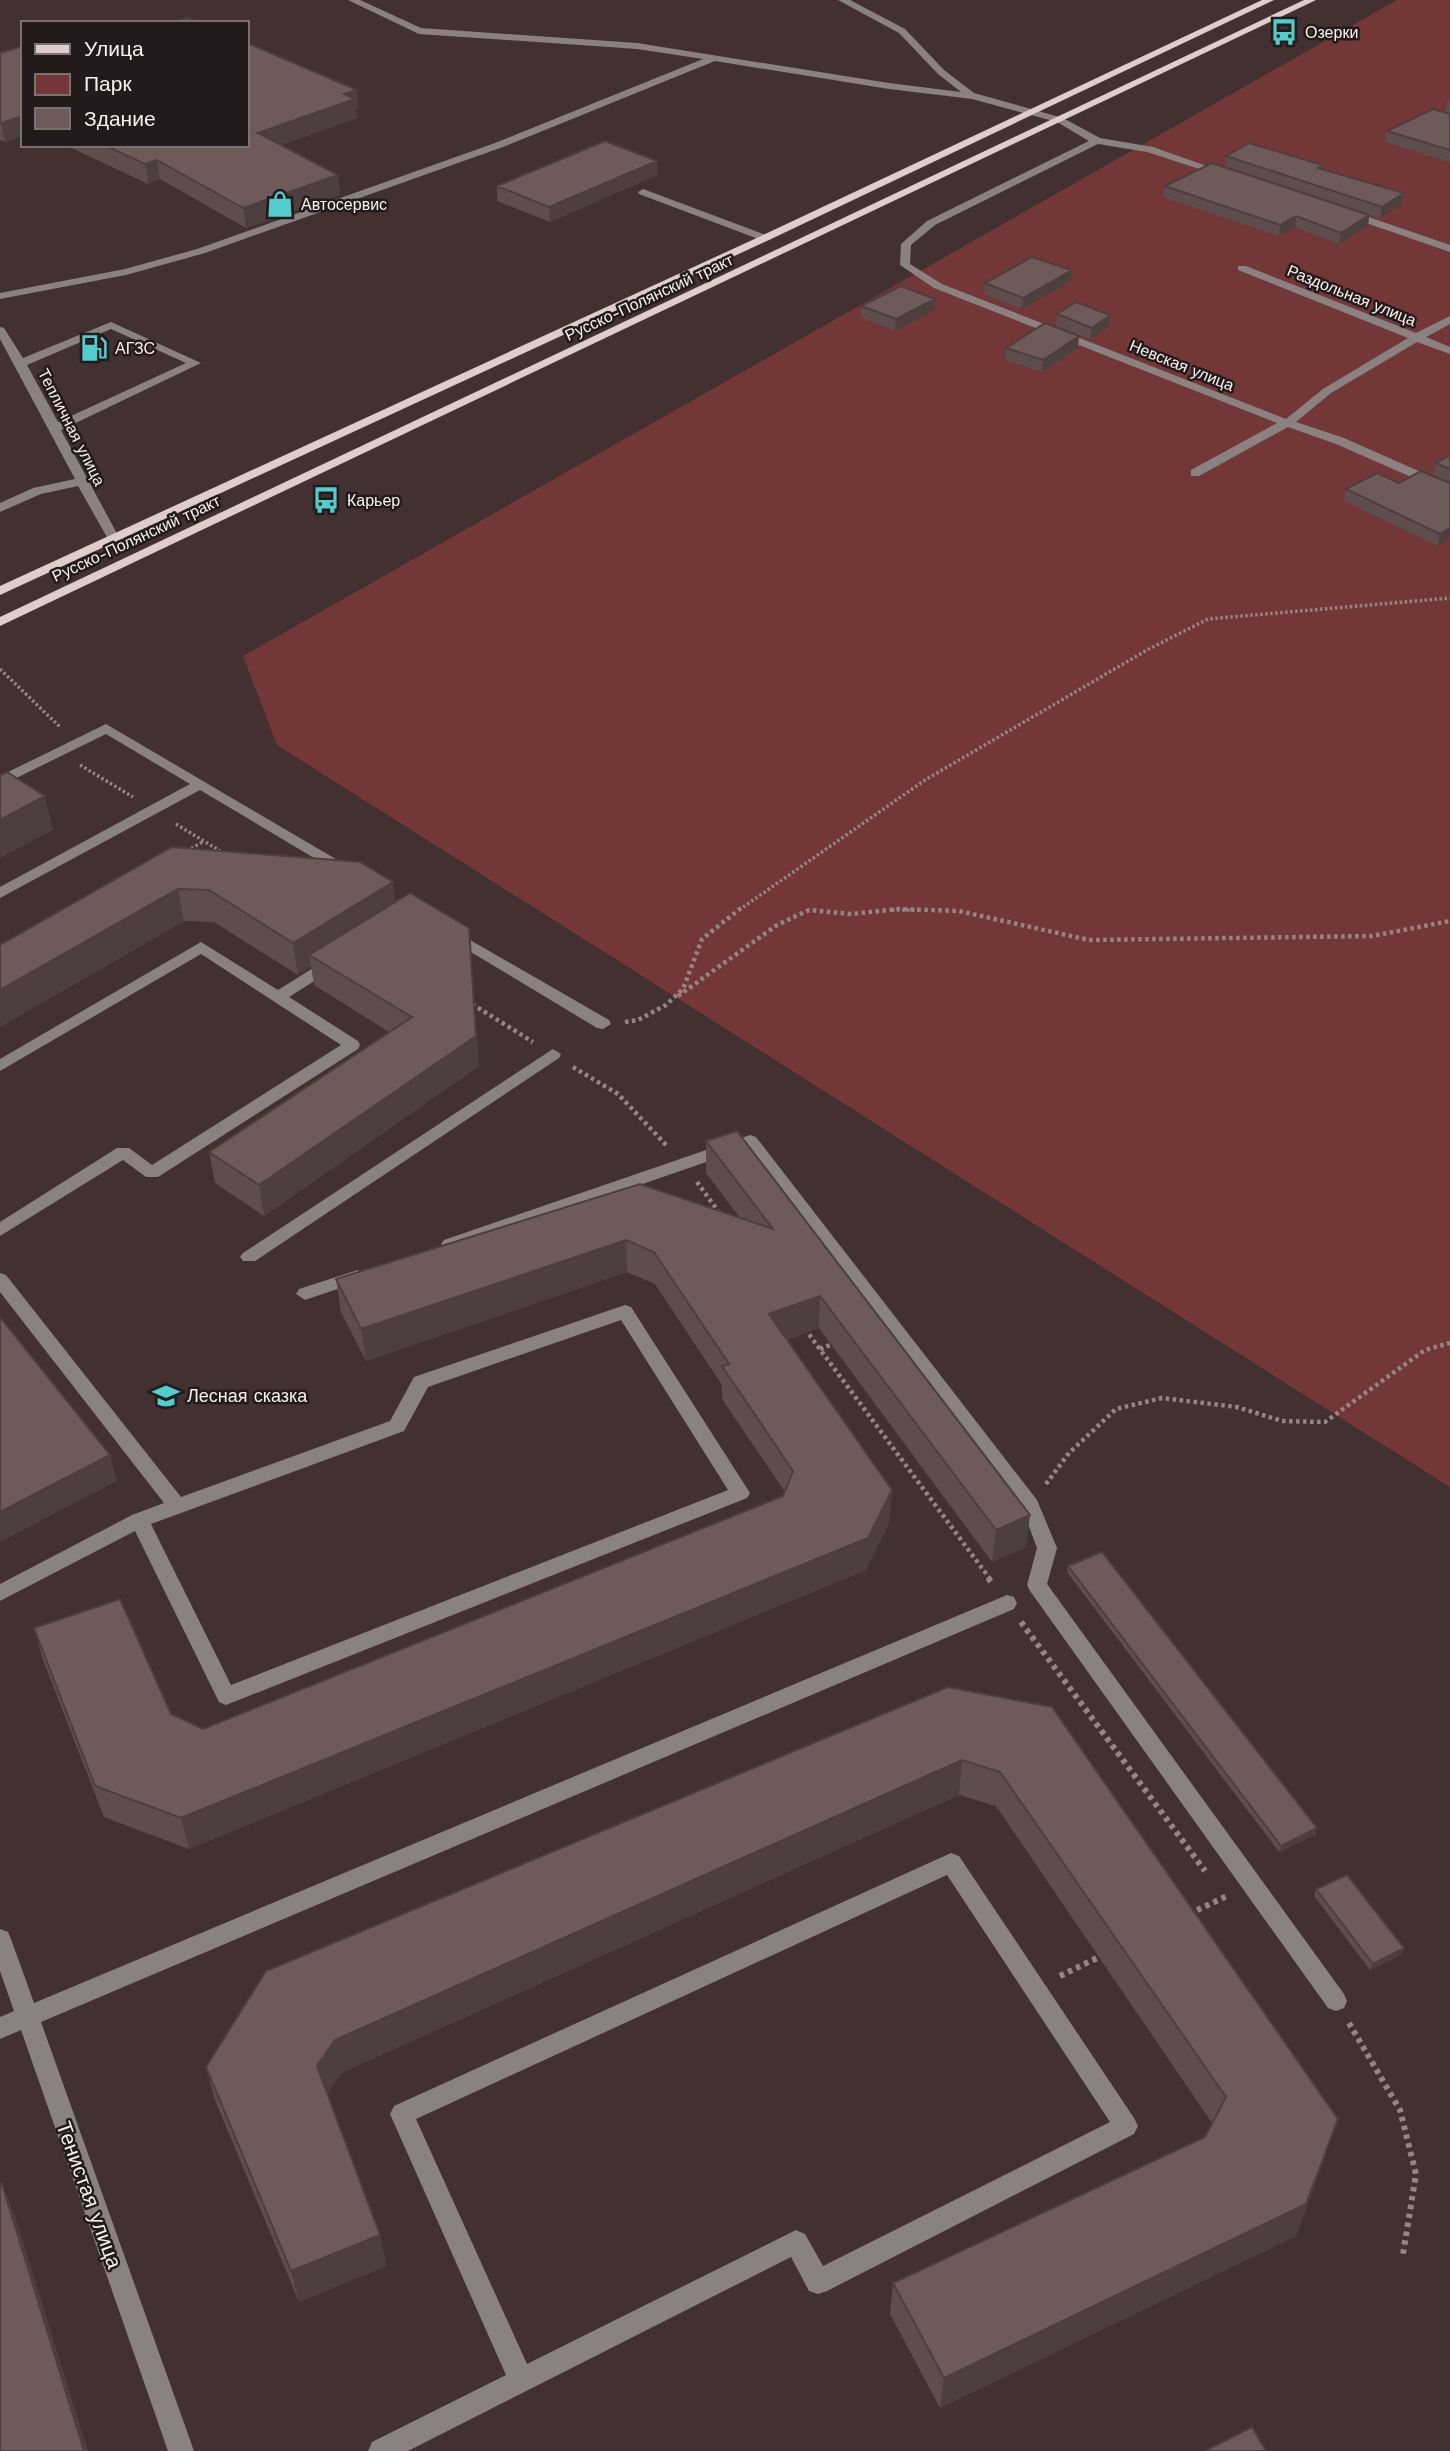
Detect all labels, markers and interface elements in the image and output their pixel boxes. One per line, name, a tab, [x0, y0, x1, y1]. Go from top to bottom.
bus stop icon: Озерки	[1269, 17, 1299, 47]
legend	[21, 21, 248, 147]
place label: Озерки	[1305, 23, 1358, 42]
text: Улица	[84, 36, 144, 61]
text: Парк	[84, 71, 132, 96]
text: Здание	[84, 106, 156, 131]
shop icon: Автосервис	[265, 189, 295, 219]
place label: Автосервис	[301, 195, 387, 214]
street label: Русско-Полянский тракт	[562, 250, 737, 345]
street label: Раздольная улица	[1285, 261, 1419, 330]
fuel station icon: АГЗС	[79, 333, 109, 363]
street label: Невская улица	[1127, 336, 1237, 395]
place label: АГЗС	[115, 339, 155, 358]
street label: Тепличная улица	[34, 365, 109, 489]
bus stop icon: Карьер	[311, 485, 341, 515]
street label: Русско-Полянский тракт	[49, 491, 224, 586]
place label: Карьер	[347, 491, 400, 510]
school or university icon: Лесная сказка	[151, 1381, 181, 1411]
place label: Лесная сказка	[187, 1385, 308, 1406]
street label: Тенистая улица	[51, 2118, 128, 2272]

